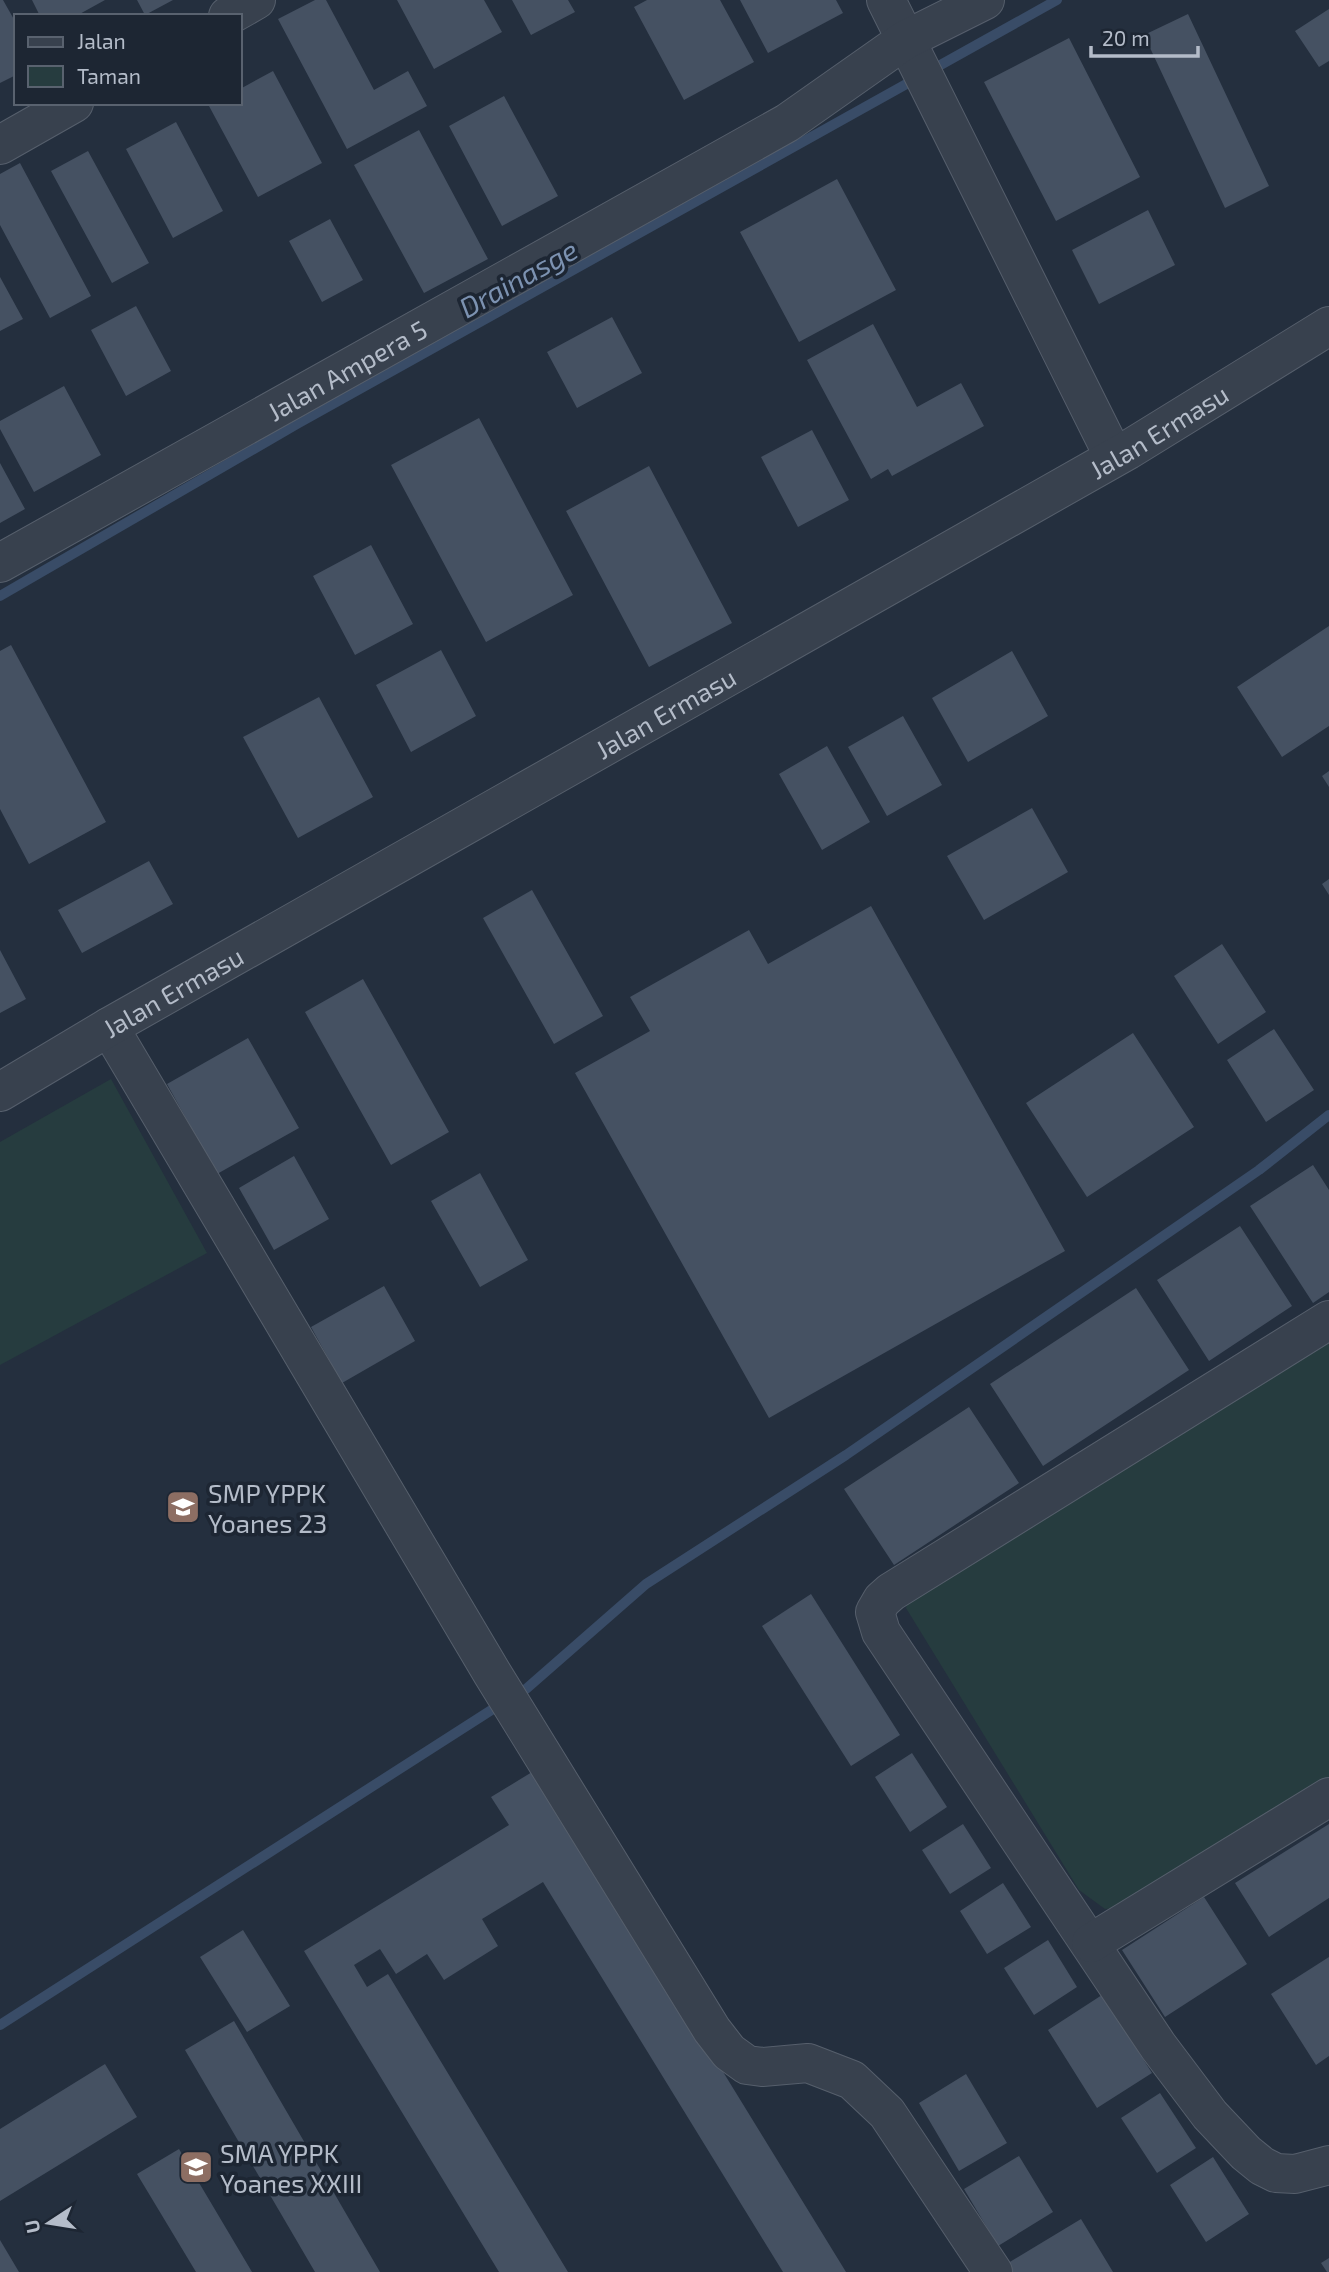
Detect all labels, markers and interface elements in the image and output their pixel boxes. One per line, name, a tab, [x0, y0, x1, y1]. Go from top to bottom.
legend	[14, 14, 242, 105]
scale bar	[1091, 14, 1198, 58]
text: 20 m	[1102, 25, 1150, 50]
text: Jalan	[77, 28, 126, 53]
text: Taman	[77, 63, 141, 88]
water label: Drainasge	[453, 232, 583, 324]
street label: Jalan Ampera 5	[261, 312, 432, 426]
street label: Jalan Ermasu	[1084, 377, 1233, 484]
street label: Jalan Ermasu	[590, 660, 741, 764]
street label: Jalan Ermasu	[97, 939, 248, 1043]
place label: SMP YPPK Yoanes 23	[208, 1477, 327, 1538]
school or university icon: SMP YPPK Yoanes 23	[164, 1488, 202, 1526]
place label: SMA YPPK Yoanes XXIII	[220, 2137, 362, 2198]
school or university icon: SMA YPPK Yoanes XXIII	[177, 2148, 215, 2186]
north arrow	[14, 2188, 84, 2258]
text: U	[19, 2218, 44, 2235]

